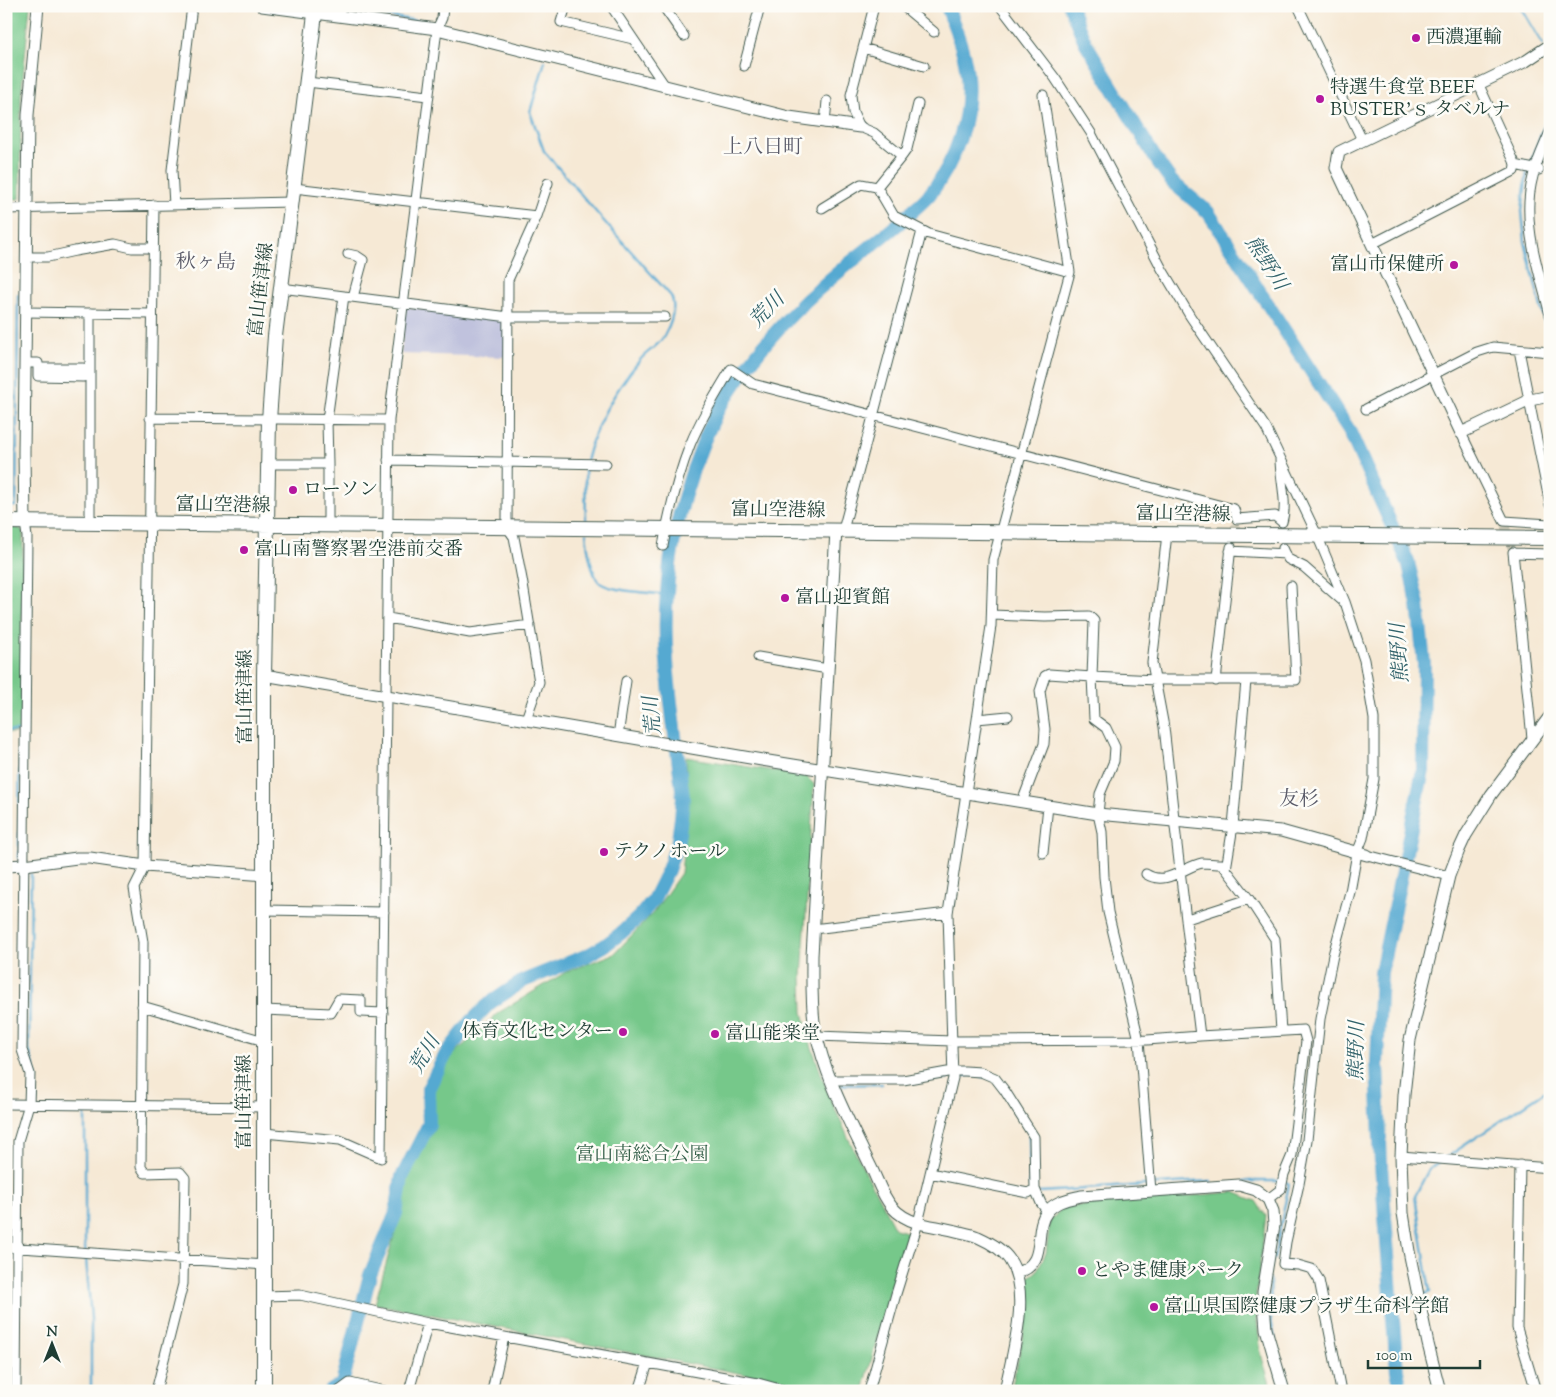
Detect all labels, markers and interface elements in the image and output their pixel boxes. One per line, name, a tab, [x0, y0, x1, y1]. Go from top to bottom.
place label: 西濃運輸	[1426, 25, 1502, 52]
marker: 西濃運輸	[1410, 32, 1422, 44]
place label: 特選牛食堂 BEEF BUSTER'ｓ タベルナ	[1330, 75, 1510, 124]
marker: 特選牛食堂 BEEF BUSTER'ｓ タベルナ	[1314, 93, 1326, 105]
district label: 上八日町	[723, 134, 803, 163]
water label: 熊野川	[1237, 231, 1295, 299]
street label: 富山笹津線	[243, 241, 281, 339]
district label: 秋ヶ島	[176, 249, 236, 278]
place label: 富山市保健所	[1330, 252, 1444, 279]
marker: 富山市保健所	[1448, 259, 1460, 271]
water label: 荒川	[744, 285, 794, 335]
place label: ローソン	[303, 477, 378, 504]
marker: ローソン	[287, 484, 299, 496]
street label: 富山空港線	[175, 492, 271, 520]
street label: 富山空港線	[730, 497, 826, 525]
street label: 富山空港線	[1135, 501, 1231, 529]
place label: 富山南警察署空港前交番	[254, 537, 463, 564]
marker: 富山南警察署空港前交番	[238, 544, 250, 556]
place label: 富山迎賓館	[795, 585, 890, 612]
marker: 富山迎賓館	[779, 592, 791, 604]
water label: 熊野川	[1384, 620, 1418, 684]
street label: 富山笹津線	[233, 649, 260, 745]
water label: 荒川	[637, 693, 671, 737]
district label: 友杉	[1279, 786, 1319, 815]
place label: テクノホール	[614, 839, 726, 866]
marker: テクノホール	[598, 846, 610, 858]
place label: 体育文化センター	[462, 1019, 613, 1046]
water label: 熊野川	[1343, 1019, 1373, 1081]
place label: 富山能楽堂	[725, 1021, 820, 1048]
marker: 体育文化センター	[617, 1026, 629, 1038]
marker: 富山能楽堂	[709, 1028, 721, 1040]
water label: 荒川	[403, 1029, 450, 1080]
street label: 富山笹津線	[232, 1054, 259, 1150]
park label: 富山南総合公園	[575, 1142, 709, 1169]
place label: とやま健康パーク	[1092, 1258, 1244, 1285]
marker: とやま健康パーク	[1076, 1265, 1088, 1277]
place label: 富山県国際健康プラザ生命科学館	[1164, 1294, 1449, 1321]
marker: 富山県国際健康プラザ生命科学館	[1148, 1301, 1160, 1313]
north arrow	[28, 1320, 78, 1370]
text: N	[46, 1323, 58, 1343]
scale bar	[1368, 1337, 1481, 1369]
text: 100 m	[1376, 1346, 1413, 1367]

